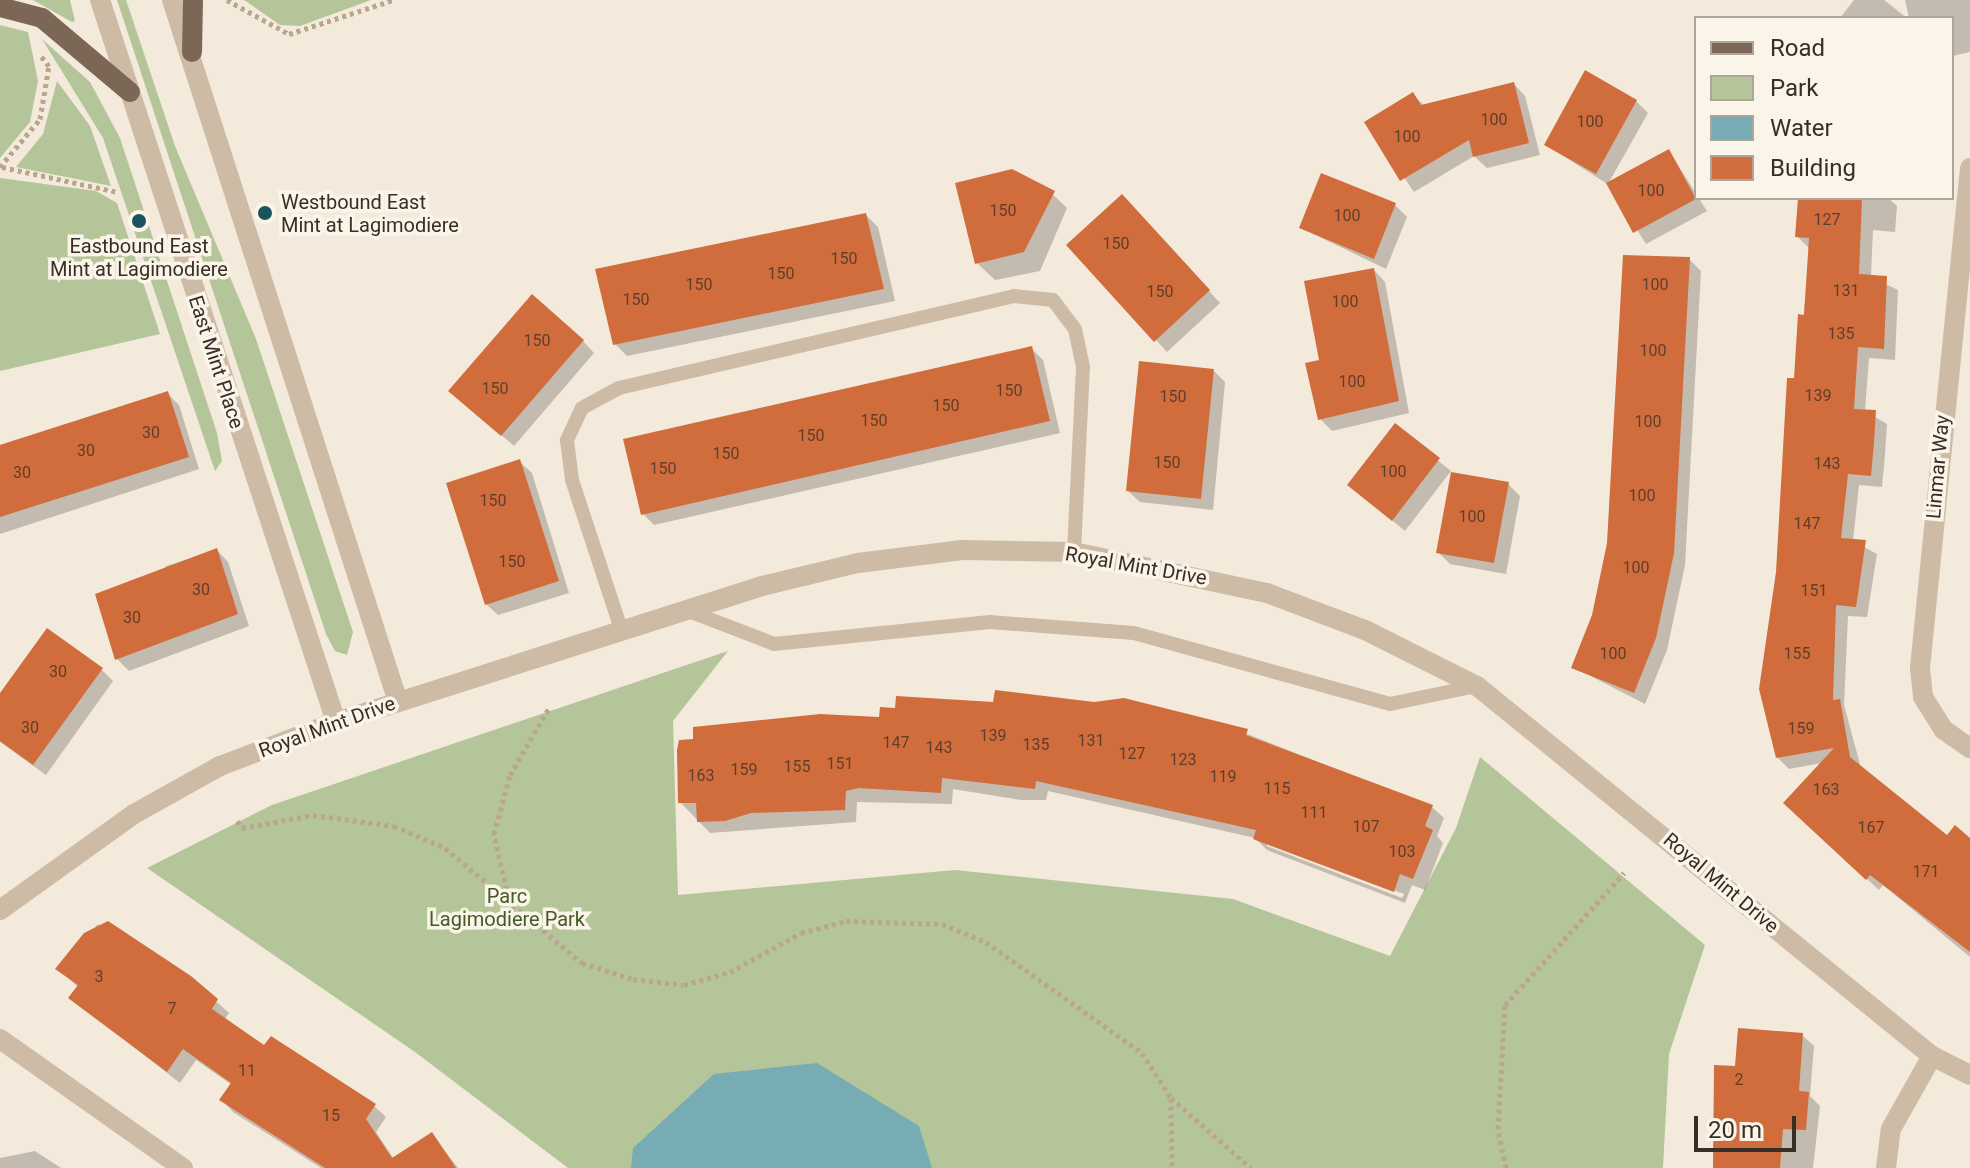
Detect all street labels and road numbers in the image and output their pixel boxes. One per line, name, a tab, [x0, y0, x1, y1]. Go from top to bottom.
street label: East Mint Place	[183, 292, 249, 432]
street label: Linmar Way	[1921, 414, 1955, 520]
street label: Royal Mint Drive	[1063, 542, 1209, 590]
street label: Royal Mint Drive	[256, 691, 398, 763]
street label: Royal Mint Drive	[1658, 828, 1784, 938]

